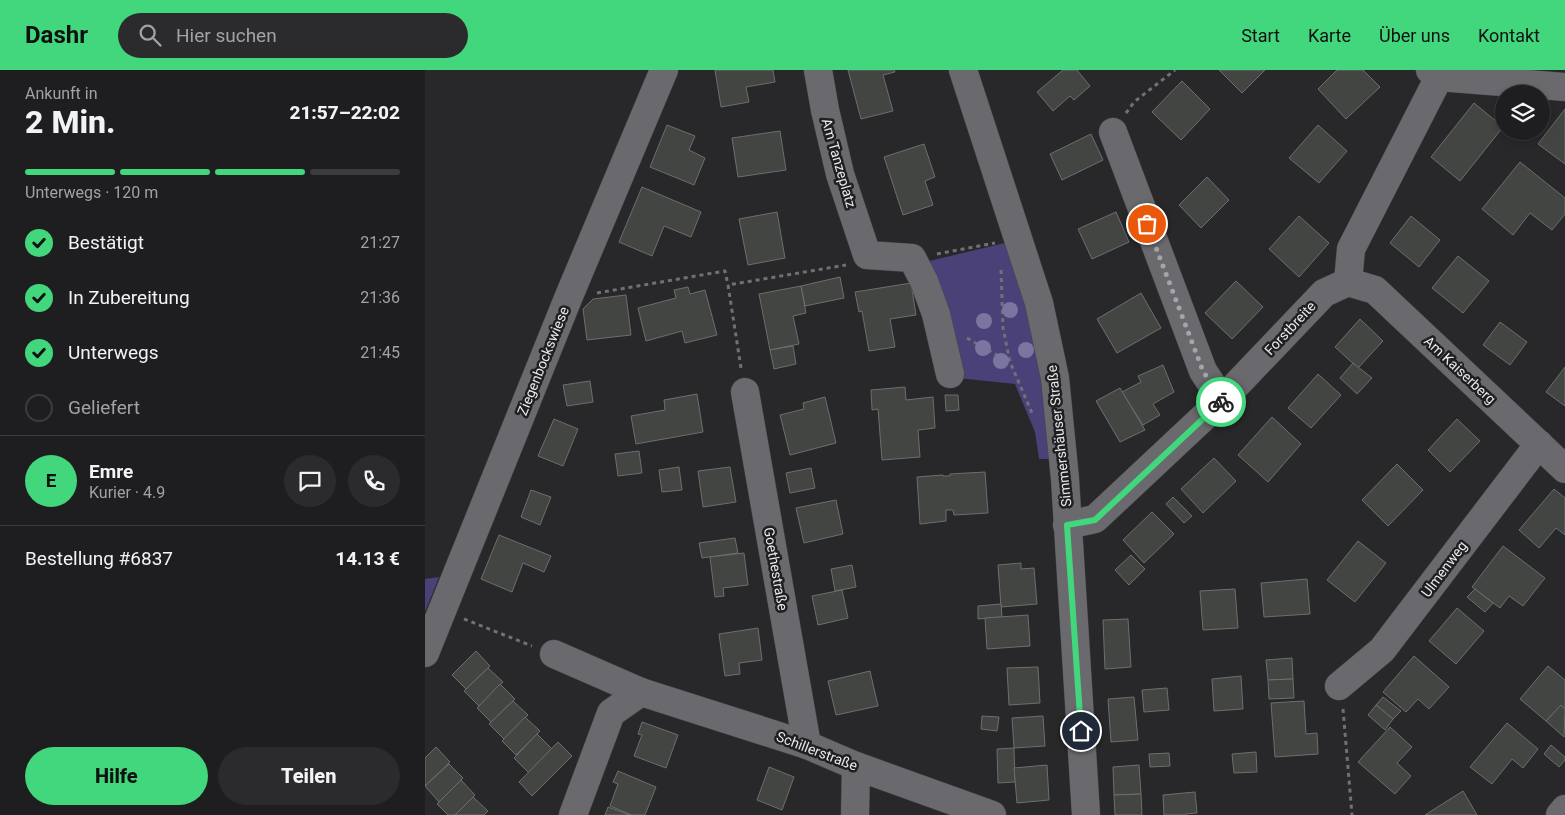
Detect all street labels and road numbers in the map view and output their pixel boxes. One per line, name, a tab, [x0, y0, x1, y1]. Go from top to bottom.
street label: Am Tanzeplatz	[819, 116, 859, 210]
street label: Forstbreite	[1261, 298, 1319, 358]
street label: Ziegenbockswiese	[514, 304, 572, 418]
street label: Am Kaiserberg	[1421, 333, 1499, 407]
street label: Simmershäuser Straße	[1044, 364, 1074, 508]
street label: Goethestraße	[761, 526, 791, 612]
street label: Ulmenweg	[1418, 538, 1470, 600]
street label: Schillerstraße	[774, 728, 860, 774]

